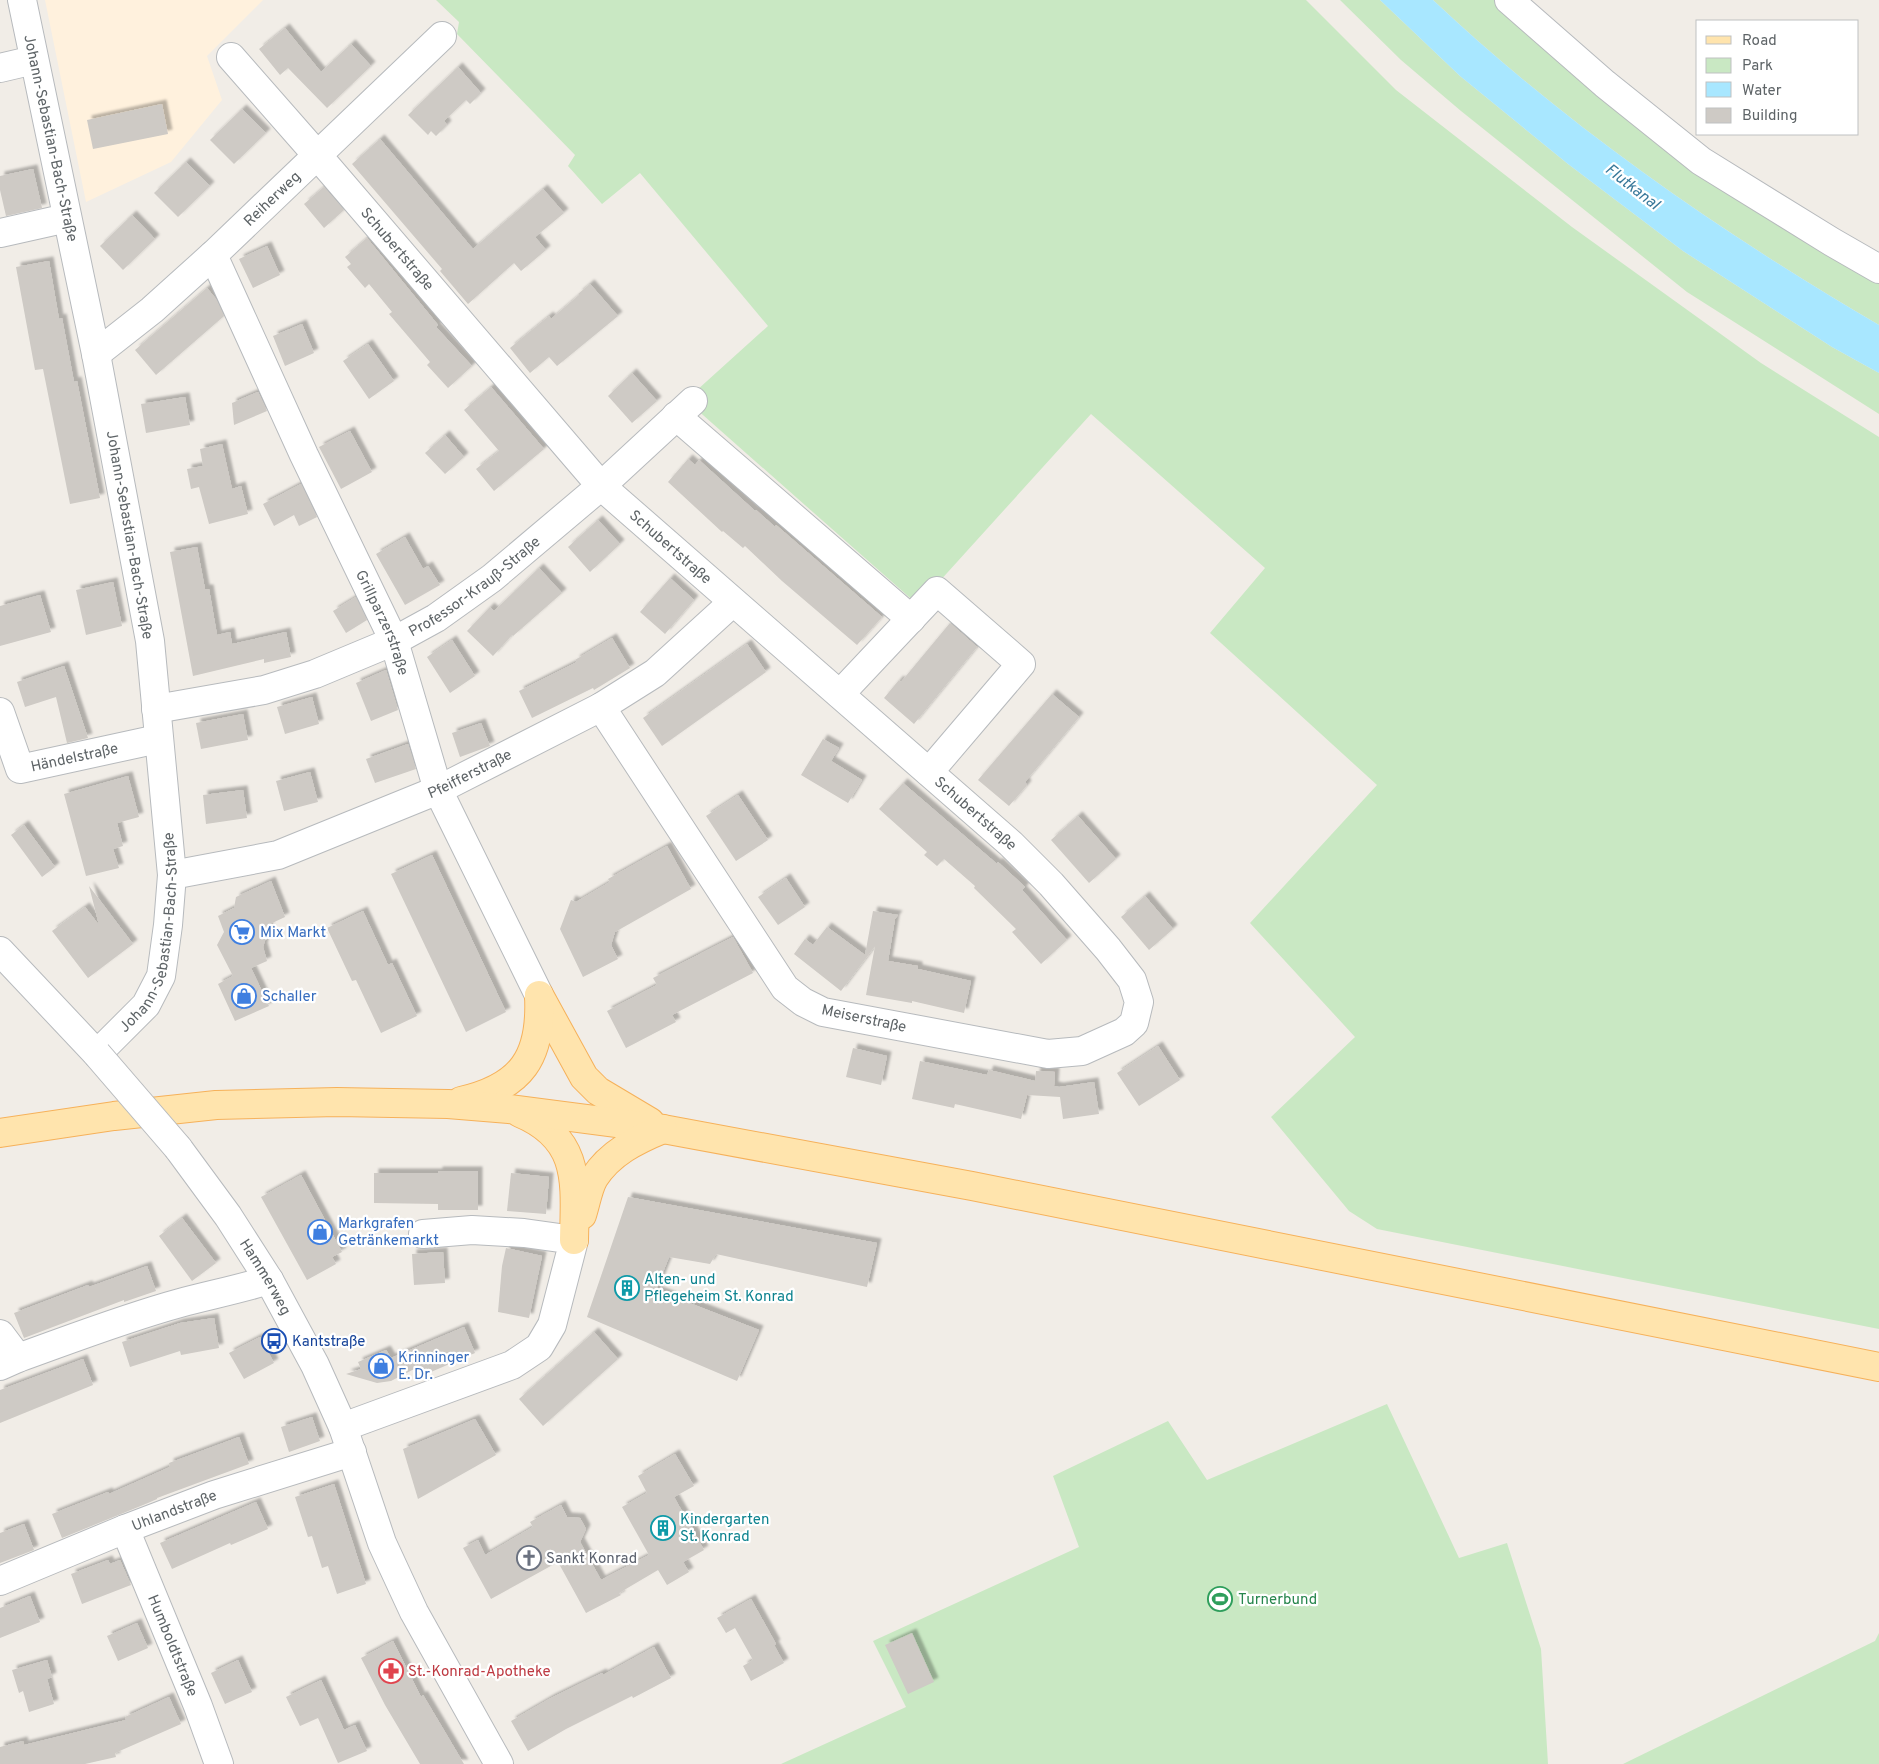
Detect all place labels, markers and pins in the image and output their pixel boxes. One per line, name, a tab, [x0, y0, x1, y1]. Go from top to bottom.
supermarket icon: Mix Markt	[229, 919, 255, 945]
place label: Mix Markt	[260, 924, 326, 943]
shop icon: Schaller	[231, 983, 257, 1009]
place label: Schaller	[262, 988, 317, 1007]
place label: Markgrafen Getränkemarkt	[338, 1215, 439, 1251]
shop icon: Markgrafen Getränkemarkt	[307, 1219, 333, 1245]
place label: Alten- und Pflegeheim St. Konrad	[644, 1271, 794, 1307]
building icon: Alten- und Pflegeheim St. Konrad	[614, 1275, 640, 1301]
bus stop icon: Kantstraße	[261, 1328, 287, 1354]
place label: Kantstraße	[292, 1333, 365, 1352]
place label: Krinninger E. Dr.	[398, 1349, 470, 1385]
shop icon: Krinninger E. Dr.	[368, 1353, 394, 1379]
place label: Kindergarten St. Konrad	[680, 1511, 769, 1547]
building icon: Kindergarten St. Konrad	[650, 1515, 676, 1541]
church icon: Sankt Konrad	[516, 1545, 542, 1571]
place label: Sankt Konrad	[546, 1550, 637, 1569]
sports icon: Turnerbund	[1207, 1586, 1233, 1612]
place label: Turnerbund	[1238, 1591, 1317, 1610]
pharmacy icon: St.-Konrad-Apotheke	[378, 1658, 404, 1684]
place label: St.-Konrad-Apotheke	[408, 1663, 551, 1682]

